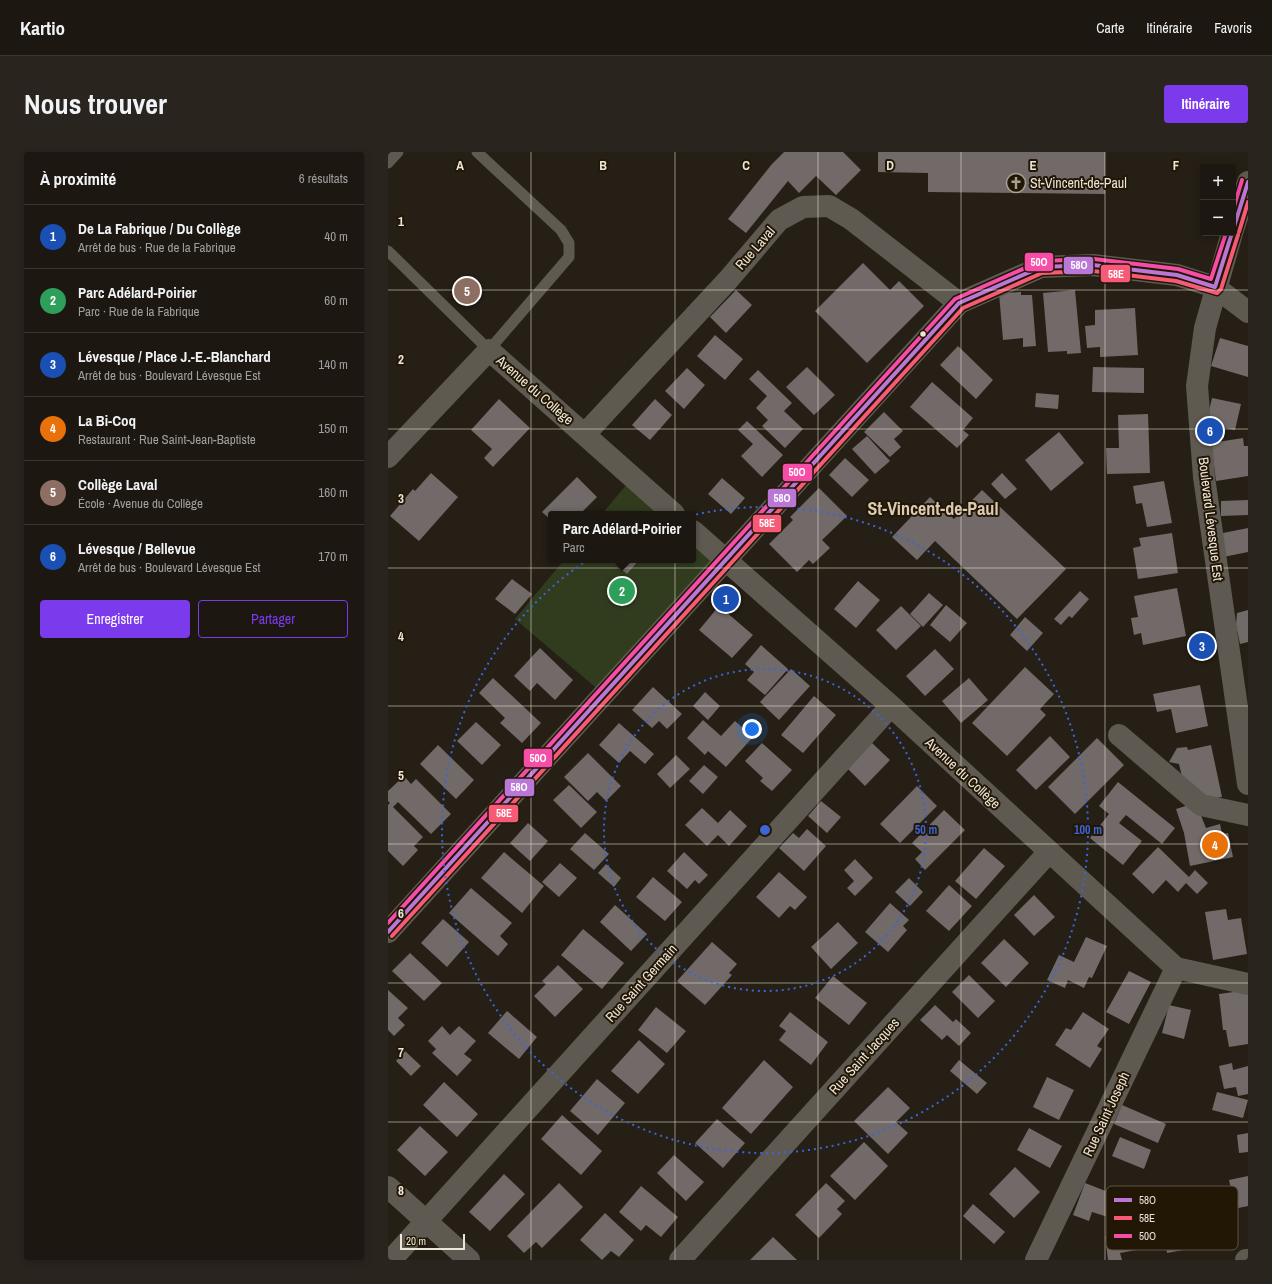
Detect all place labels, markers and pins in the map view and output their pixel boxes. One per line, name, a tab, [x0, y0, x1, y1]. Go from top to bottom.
church icon: St-Vincent-de-Paul	[1005, 172, 1027, 194]
place label: St-Vincent-de-Paul	[1030, 174, 1127, 192]
pin: 5	[454, 276, 480, 306]
unlabelled marker	[918, 329, 928, 339]
pin: 6	[1197, 416, 1223, 446]
pin: 2	[609, 576, 635, 606]
pin: 1	[713, 584, 739, 614]
pin: 3	[1189, 631, 1215, 661]
centre of rings	[758, 823, 772, 837]
pin: 4	[1202, 830, 1228, 860]

